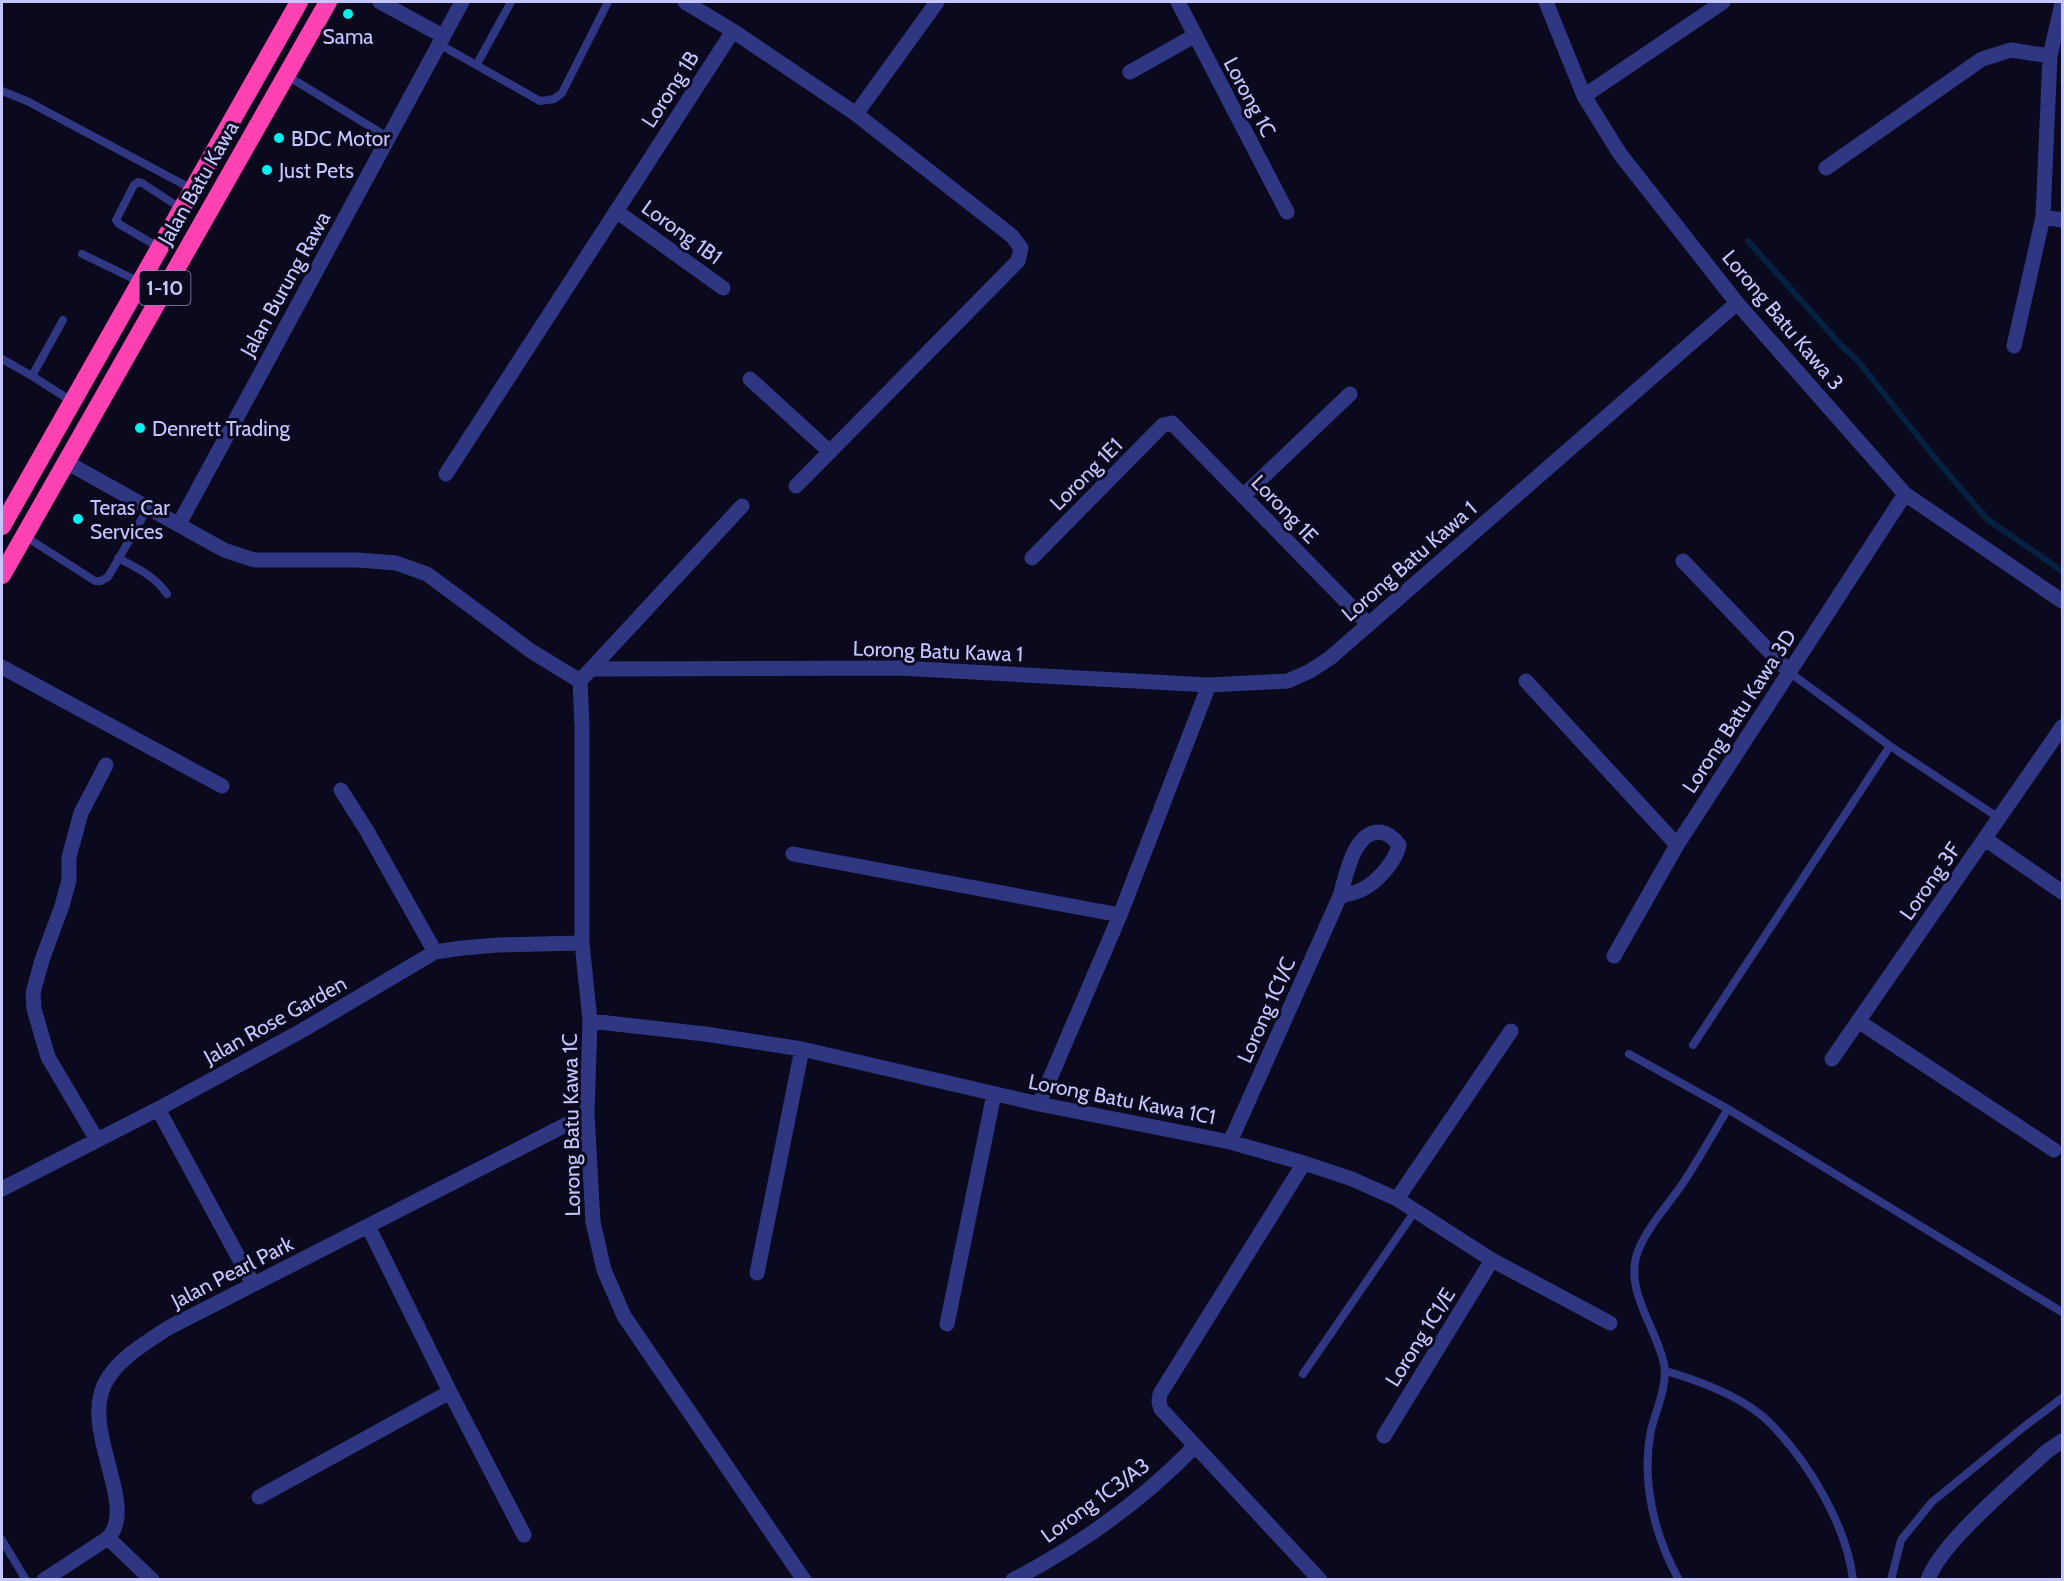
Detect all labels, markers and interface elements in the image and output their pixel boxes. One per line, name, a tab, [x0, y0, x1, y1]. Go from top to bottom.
marker: Sama	[341, 7, 355, 21]
place label: Sama	[323, 24, 373, 49]
street label: Lorong 1B	[636, 46, 704, 132]
street label: Lorong 1C	[1219, 53, 1281, 141]
street label: Jalan Batu Kawa	[152, 117, 244, 250]
place label: BDC Motor	[291, 126, 390, 151]
marker: BDC Motor	[272, 131, 286, 145]
place label: Just Pets	[278, 158, 354, 183]
marker: Just Pets	[260, 163, 274, 177]
street label: Lorong 1B1	[637, 195, 727, 269]
street label: Jalan Burung Rawa	[234, 207, 335, 362]
street label: Lorong Batu Kawa 3	[1717, 245, 1849, 395]
road number: 1-10	[140, 271, 190, 305]
place label: Denrett Trading	[152, 416, 290, 441]
marker: Denrett Trading	[133, 421, 147, 435]
street label: Lorong 1E1	[1045, 433, 1127, 515]
street label: Lorong 1E	[1246, 470, 1324, 548]
place label: Teras Car Services	[90, 495, 170, 544]
street label: Lorong Batu Kawa 1	[1336, 496, 1482, 626]
marker: Teras Car Services	[71, 512, 85, 526]
street label: Lorong Batu Kawa 3D	[1677, 624, 1801, 798]
street label: Lorong Batu Kawa 1	[852, 636, 1024, 666]
street label: Lorong 3F	[1894, 837, 1966, 925]
street label: Lorong 1C1/C	[1232, 953, 1300, 1067]
street label: Jalan Rose Garden	[198, 970, 351, 1070]
street label: Lorong Batu Kawa 1C	[557, 1033, 585, 1217]
street label: Lorong Batu Kawa 1C1	[1026, 1069, 1218, 1129]
street label: Jalan Pearl Park	[166, 1230, 298, 1314]
street label: Lorong 1C1/E	[1380, 1283, 1460, 1391]
street label: Lorong 1C3/A3	[1036, 1452, 1154, 1548]

